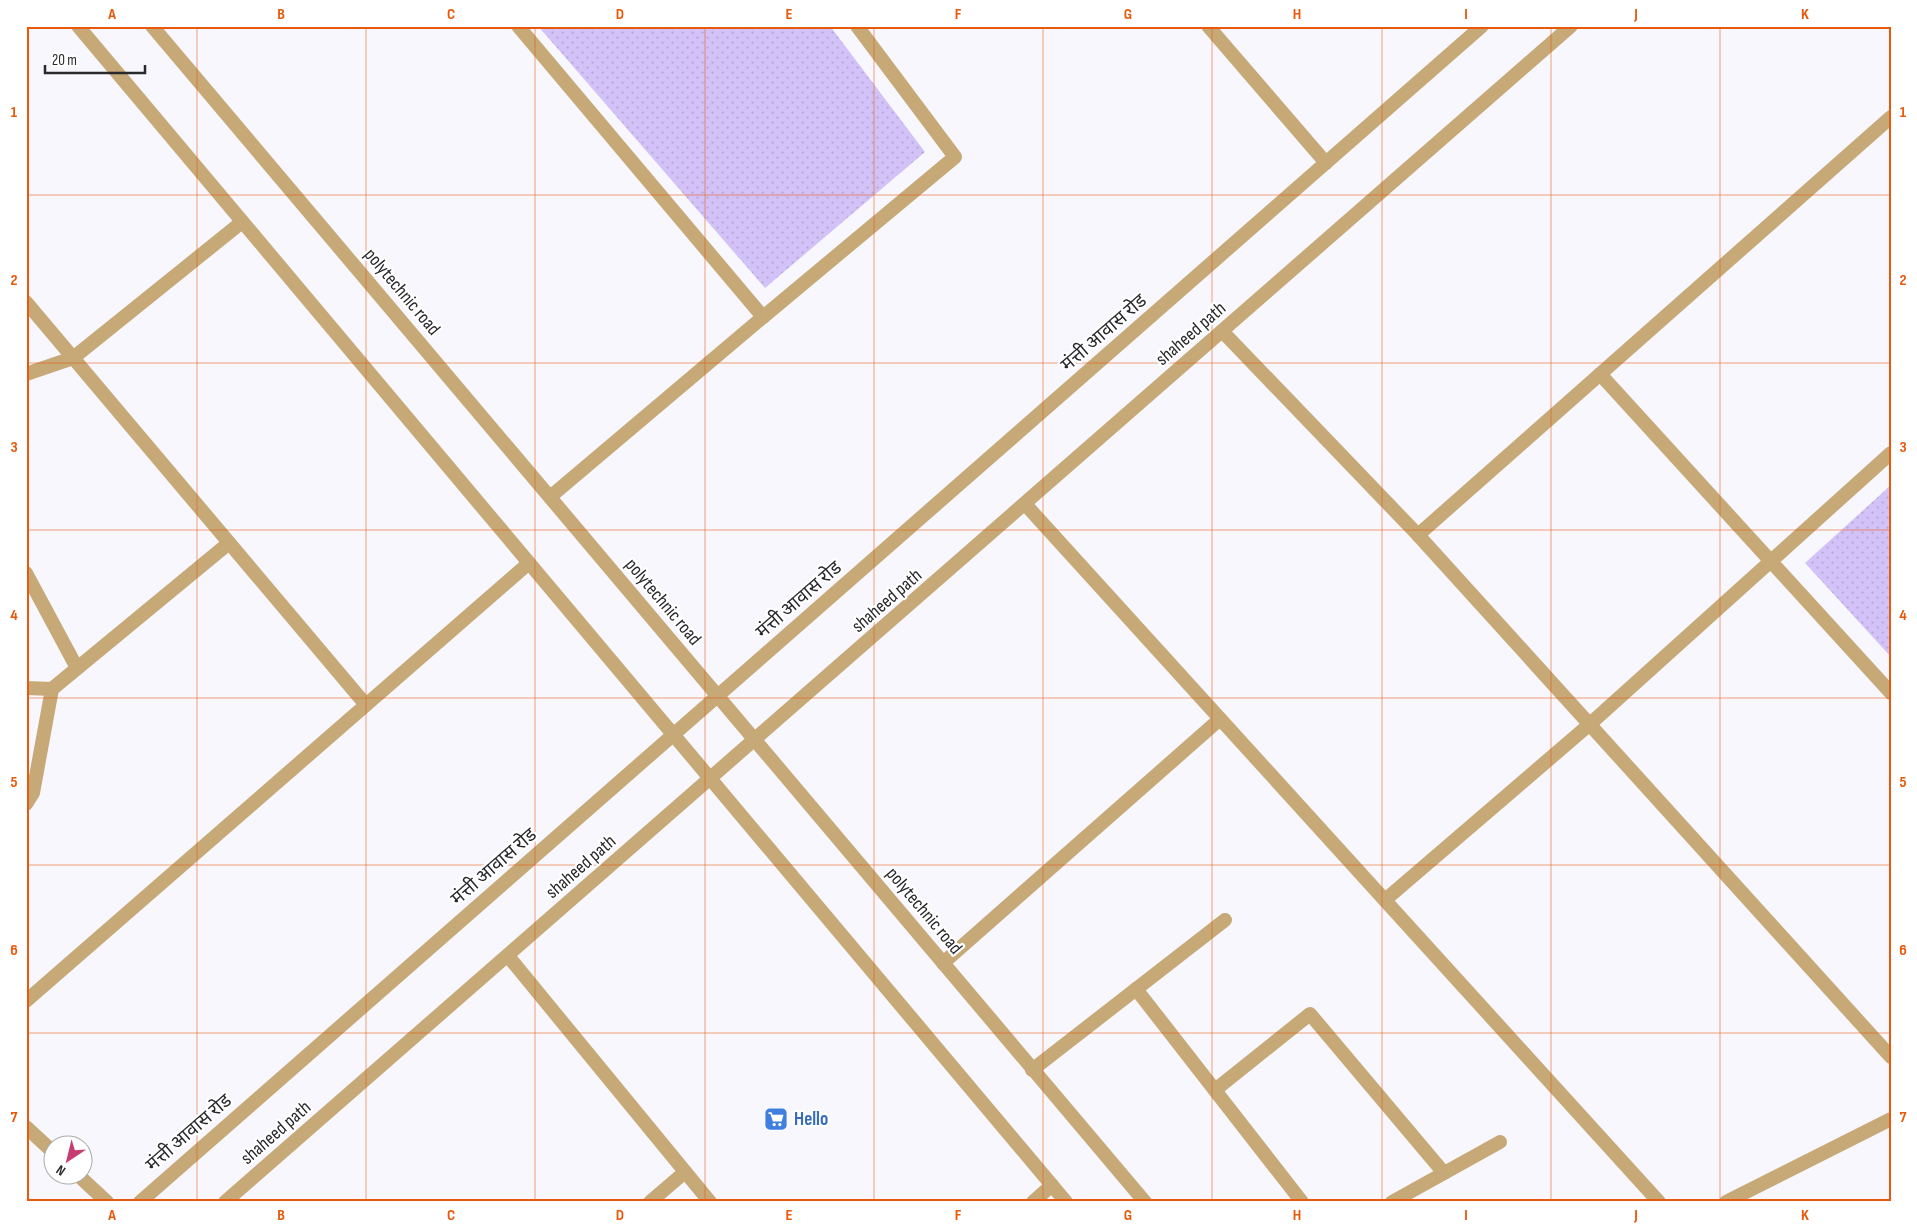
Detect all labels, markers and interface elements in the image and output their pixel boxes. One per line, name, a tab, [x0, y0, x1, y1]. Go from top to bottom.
text: A	[107, 5, 116, 24]
text: B	[277, 5, 285, 24]
text: C	[447, 5, 455, 24]
text: D	[616, 5, 624, 24]
text: E	[786, 5, 793, 24]
text: F	[955, 5, 962, 24]
text: G	[1124, 5, 1132, 24]
text: H	[1293, 5, 1301, 24]
text: I	[1464, 5, 1468, 24]
text: J	[1633, 5, 1638, 24]
text: K	[1801, 5, 1809, 24]
scale bar	[45, 42, 145, 74]
text: 20 m	[52, 51, 77, 70]
text: 1	[11, 103, 18, 122]
text: 1	[1900, 103, 1907, 122]
street label: polytechnic road	[359, 244, 445, 340]
text: 2	[10, 271, 18, 290]
text: 2	[1899, 271, 1907, 290]
street label: मंत्ती आवास रोड	[1056, 289, 1152, 376]
street label: shaheed path	[1151, 297, 1231, 371]
text: 3	[10, 438, 18, 457]
text: 3	[1899, 438, 1907, 457]
street label: polytechnic road	[620, 554, 706, 650]
street label: मंत्ती आवास रोड	[751, 556, 847, 643]
street label: shaheed path	[847, 564, 927, 638]
text: 4	[10, 606, 18, 625]
text: 4	[1899, 606, 1907, 625]
text: 5	[10, 773, 18, 792]
text: 5	[1899, 773, 1907, 792]
street label: मंत्ती आवास रोड	[446, 823, 542, 910]
street label: shaheed path	[541, 830, 621, 904]
street label: polytechnic road	[881, 863, 967, 959]
text: 6	[10, 941, 18, 960]
text: 6	[1899, 941, 1907, 960]
street label: मंत्ती आवास रोड	[141, 1089, 237, 1176]
street label: shaheed path	[236, 1096, 316, 1170]
supermarket icon: Hello	[763, 1106, 789, 1132]
text: 7	[11, 1108, 18, 1127]
place label: Hello	[794, 1108, 828, 1131]
text: 7	[1900, 1108, 1907, 1127]
north arrow	[42, 1136, 92, 1186]
text: N	[53, 1161, 69, 1179]
text: A	[107, 1206, 116, 1225]
text: B	[277, 1206, 285, 1225]
text: C	[447, 1206, 455, 1225]
text: D	[616, 1206, 624, 1225]
text: E	[786, 1206, 793, 1225]
text: F	[955, 1206, 962, 1225]
text: G	[1124, 1206, 1132, 1225]
text: H	[1293, 1206, 1301, 1225]
text: I	[1464, 1206, 1468, 1225]
text: J	[1633, 1206, 1638, 1225]
text: K	[1801, 1206, 1809, 1225]

